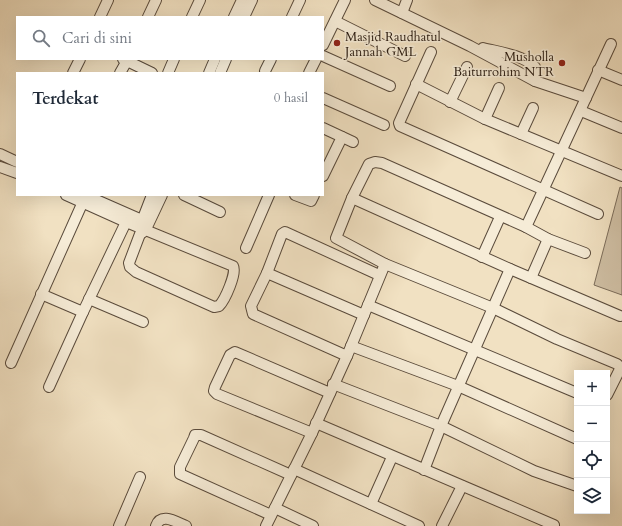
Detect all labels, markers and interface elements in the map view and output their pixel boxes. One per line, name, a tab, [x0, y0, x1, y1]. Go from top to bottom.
search box	[16, 16, 324, 60]
icon: search	[30, 27, 52, 49]
text: Cari di sini	[62, 28, 132, 48]
place label: Masjid Raudhatul Jannah GML	[343, 28, 442, 61]
marker: Masjid Raudhatul Jannah GML	[332, 38, 342, 48]
place label: Musholla Baiturrohim NTR	[453, 48, 554, 81]
marker: Musholla Baiturrohim NTR	[557, 58, 567, 68]
text: Terdekat	[32, 87, 98, 110]
text: 0 hasil	[274, 89, 308, 107]
map controls	[574, 370, 610, 514]
button: +	[574, 370, 610, 406]
button: −	[574, 406, 610, 442]
button: locate	[574, 442, 610, 478]
button: layers	[574, 478, 610, 514]

